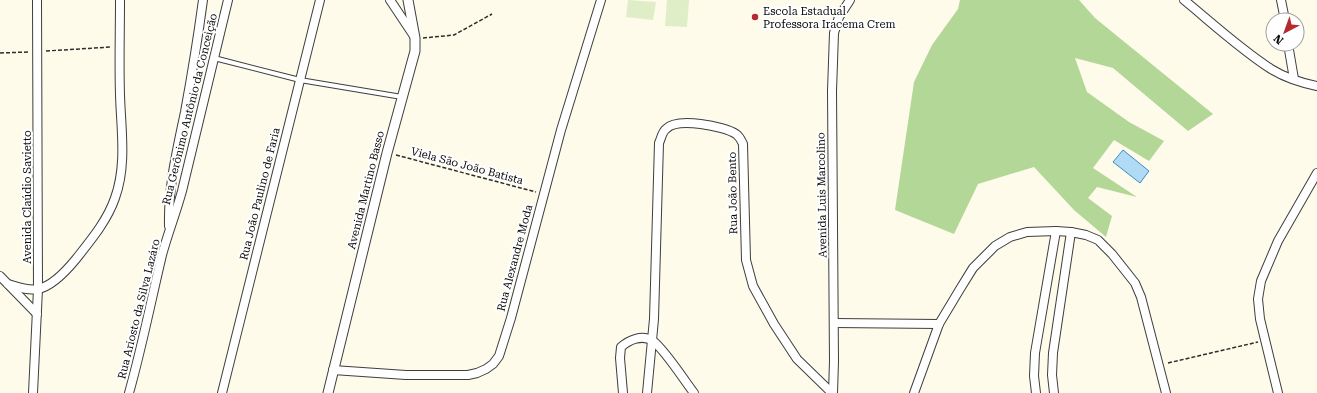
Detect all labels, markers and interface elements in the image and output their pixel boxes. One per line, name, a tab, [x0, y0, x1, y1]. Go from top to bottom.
place label: Escola Estadual Professora Iracema Crem	[763, 5, 895, 31]
street label: Rua Gerônimo Antônio da Conceição	[160, 12, 220, 206]
marker: Escola Estadual Professora Iracema Crem	[750, 12, 760, 22]
north arrow	[1265, 12, 1305, 52]
text: N	[1271, 31, 1286, 47]
street label: Rua João Paulino de Faria	[237, 126, 283, 262]
street label: Avenida Martino Basso	[345, 129, 387, 251]
street label: Avenida Claúdio Savietto	[21, 130, 34, 264]
street label: Avenida Luis Marcolino	[814, 132, 830, 258]
street label: Viela São João Batista	[409, 145, 525, 187]
street label: Rua João Bento	[726, 151, 740, 234]
street label: Rua Alexandre Moda	[494, 203, 536, 313]
street label: Rua Ariosto da Silva Lazáro	[115, 237, 163, 380]

